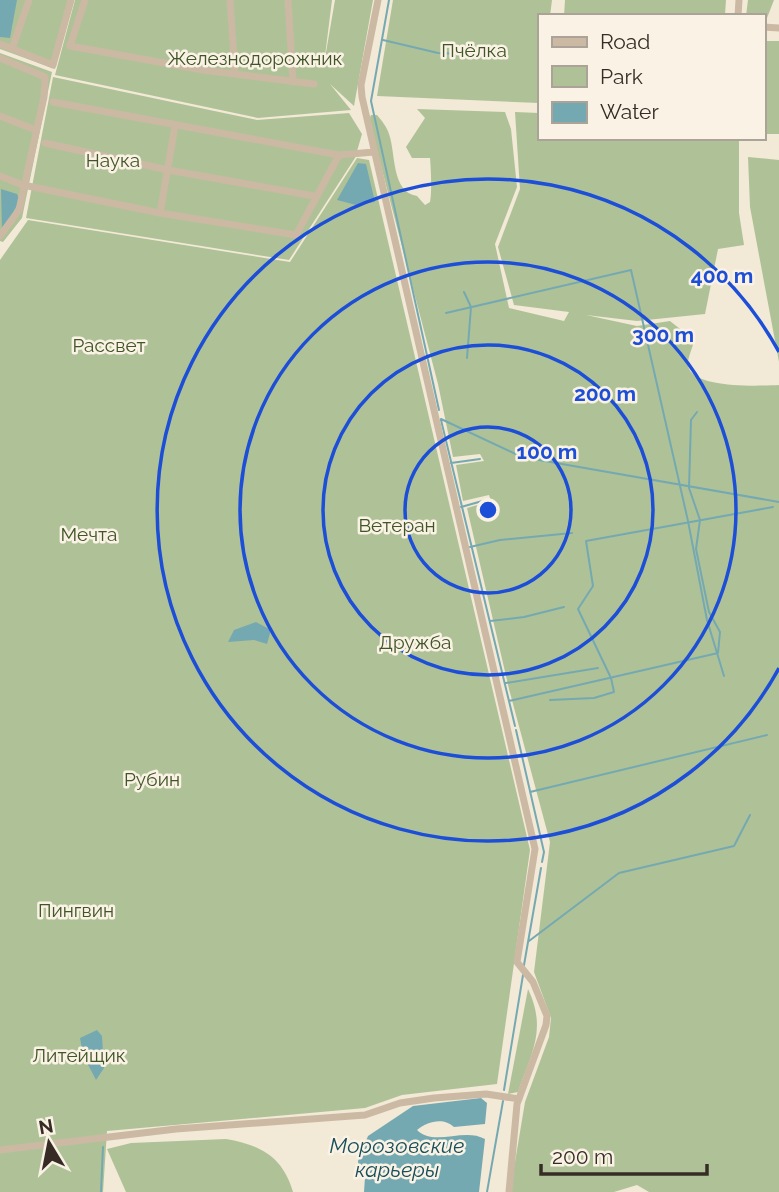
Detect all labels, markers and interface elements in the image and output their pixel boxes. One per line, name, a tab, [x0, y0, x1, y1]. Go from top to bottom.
legend	[538, 14, 765, 140]
text: Road	[600, 29, 650, 54]
park label: Пчёлка	[441, 39, 507, 61]
park label: Железнодорожник	[168, 47, 343, 69]
text: Park	[600, 64, 643, 89]
text: Water	[600, 99, 659, 124]
park label: Наука	[86, 149, 140, 171]
text: 400 m	[691, 263, 753, 288]
text: 300 m	[632, 322, 694, 347]
park label: Рассвет	[72, 334, 146, 356]
text: 200 m	[574, 381, 636, 406]
text: 100 m	[517, 439, 577, 464]
centre of rings	[476, 498, 500, 522]
park label: Ветеран	[358, 514, 436, 536]
park label: Мечта	[61, 523, 117, 545]
park label: Дружба	[379, 631, 451, 653]
park label: Рубин	[124, 768, 180, 790]
park label: Пингвин	[38, 899, 114, 921]
park label: Литейщик	[32, 1044, 126, 1066]
north arrow	[14, 1108, 84, 1178]
text: N	[37, 1114, 55, 1138]
scale bar	[541, 1132, 707, 1176]
water label: Морозовские карьеры	[329, 1133, 465, 1182]
text: 200 m	[552, 1144, 613, 1169]

